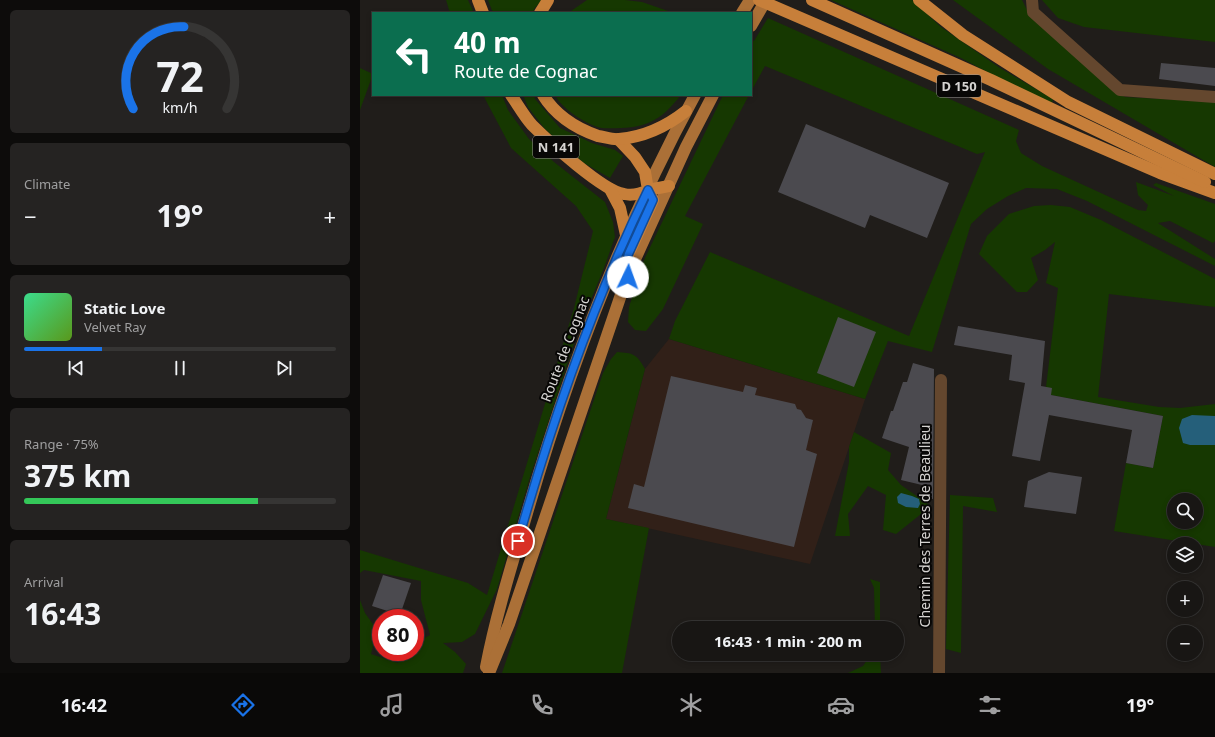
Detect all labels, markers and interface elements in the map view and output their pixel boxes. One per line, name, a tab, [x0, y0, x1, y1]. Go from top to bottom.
text: 40 m	[454, 23, 521, 61]
icon: left	[388, 28, 440, 80]
text: 72	[156, 48, 204, 104]
text: Route de Cognac	[454, 59, 598, 83]
road number: D 150	[937, 75, 981, 97]
text: km/h	[162, 98, 198, 117]
road number: N 141	[533, 136, 579, 158]
text: Climate	[24, 175, 70, 193]
text: 19°	[156, 195, 204, 236]
text: −	[24, 201, 37, 231]
text: +	[323, 201, 336, 231]
position arrow	[607, 256, 649, 298]
street label: Route de Cognac	[536, 293, 594, 404]
text: Static Love	[84, 298, 165, 318]
text: Velvet Ray	[84, 318, 146, 336]
icon: previous	[65, 357, 87, 379]
icon: pause	[169, 357, 191, 379]
icon: next	[273, 357, 295, 379]
street label: Chemin des Terres de Beaulieu	[915, 425, 934, 627]
text: Range · 75%	[24, 435, 99, 453]
text: 375 km	[24, 455, 131, 496]
map controls	[1167, 493, 1203, 661]
button: search	[1167, 493, 1203, 529]
pin	[501, 524, 535, 558]
icon: arrive	[507, 530, 529, 552]
button: layers	[1167, 537, 1203, 573]
text: Arrival	[24, 573, 64, 591]
button: +	[1167, 581, 1203, 617]
text: 16:43	[24, 593, 101, 634]
speed limit sign: 80	[372, 609, 424, 661]
button: −	[1167, 625, 1203, 661]
text: 16:43 · 1 min · 200 m	[714, 631, 862, 651]
icon: directions	[229, 691, 257, 719]
icon: music	[378, 691, 406, 719]
icon: phone	[528, 691, 556, 719]
icon: climate	[677, 691, 705, 719]
icon: car	[827, 691, 855, 719]
icon: filters	[976, 691, 1004, 719]
text: 16:42	[61, 693, 107, 717]
text: 19°	[1126, 693, 1154, 717]

